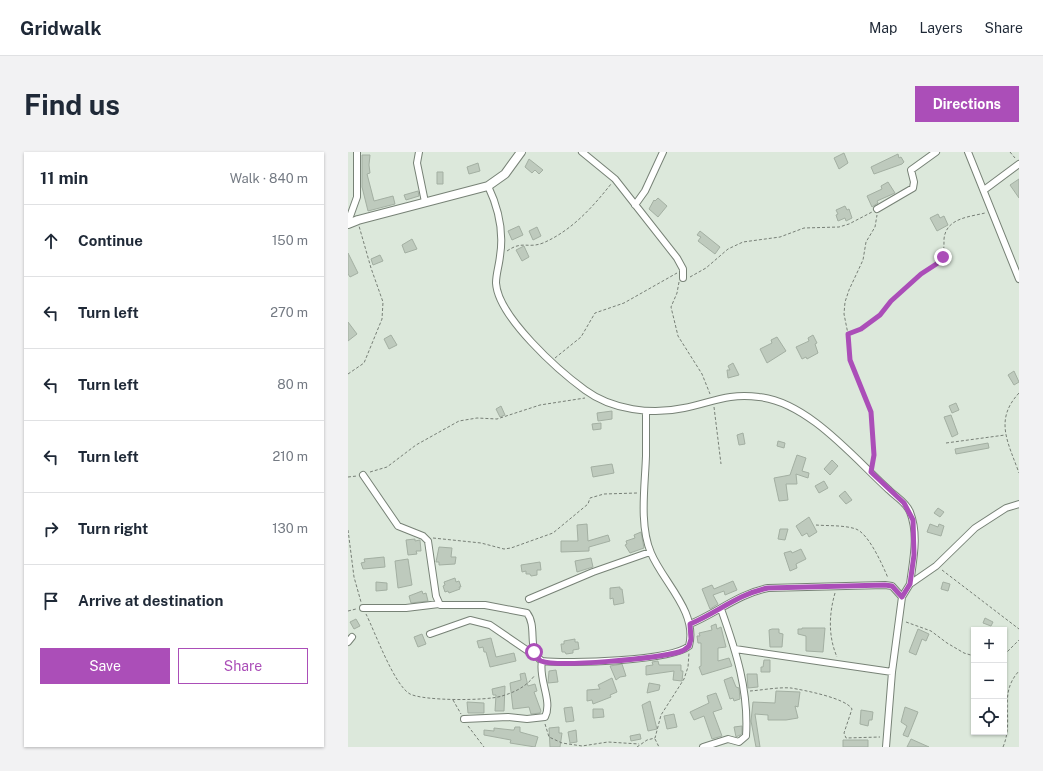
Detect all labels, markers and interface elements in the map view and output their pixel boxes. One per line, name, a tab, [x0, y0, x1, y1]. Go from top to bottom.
text: Gridwalk	[20, 17, 101, 39]
text: Map	[869, 20, 897, 36]
text: Layers	[919, 20, 963, 36]
text: Share	[985, 20, 1023, 36]
button: Directions	[915, 86, 1019, 122]
text: Find us	[24, 88, 120, 121]
text: 11 min	[40, 168, 88, 188]
text: Walk · 840 m	[230, 171, 308, 186]
icon: ahead	[40, 230, 62, 252]
text: Continue	[78, 232, 143, 249]
text: 150 m	[272, 233, 308, 248]
route end	[934, 248, 952, 266]
icon: left	[40, 302, 62, 324]
text: Turn left	[78, 304, 139, 321]
text: 270 m	[270, 305, 308, 320]
icon: left	[40, 374, 62, 396]
text: Turn left	[78, 376, 139, 393]
text: 80 m	[277, 377, 308, 392]
icon: left	[40, 446, 62, 468]
text: Turn left	[78, 448, 139, 465]
text: 210 m	[273, 449, 308, 464]
icon: right	[40, 518, 62, 540]
text: Turn right	[78, 520, 148, 537]
text: 130 m	[272, 521, 308, 536]
icon: arrive	[40, 590, 62, 612]
text: Arrive at destination	[78, 592, 223, 609]
map controls	[971, 627, 1007, 735]
button: +	[971, 627, 1007, 663]
route start	[525, 643, 543, 661]
button: Save	[40, 648, 170, 684]
button: Share	[178, 648, 308, 684]
button: −	[971, 663, 1007, 699]
button: locate	[971, 699, 1007, 735]

